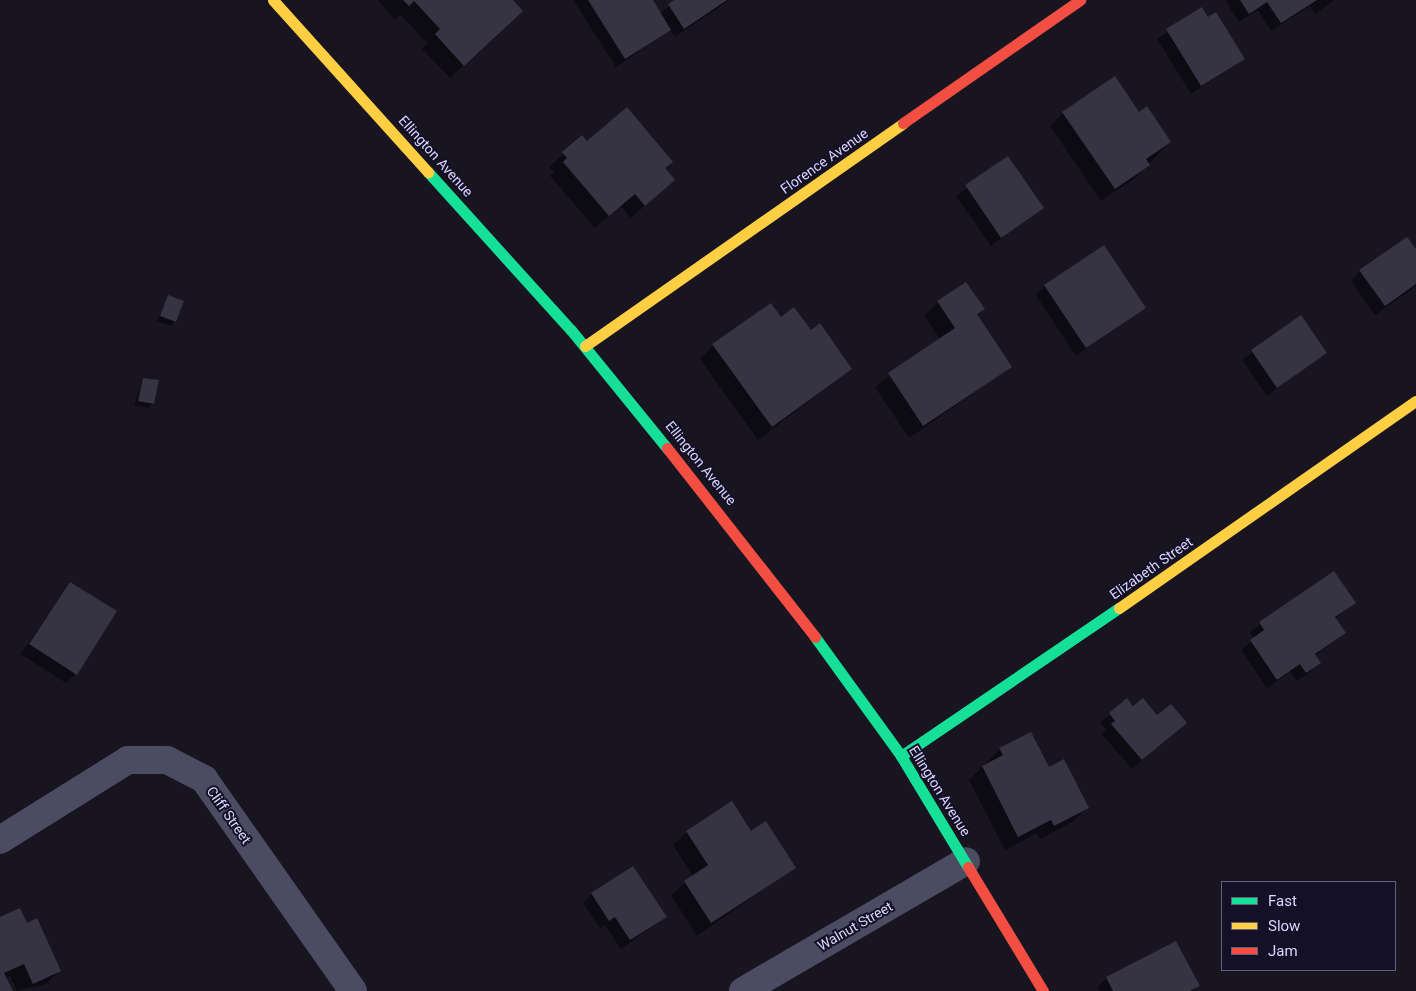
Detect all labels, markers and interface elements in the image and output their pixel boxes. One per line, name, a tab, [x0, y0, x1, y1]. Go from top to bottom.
street label: Ellington Avenue	[395, 112, 477, 200]
street label: Florence Avenue	[777, 125, 871, 197]
street label: Ellington Avenue	[662, 418, 740, 508]
street label: Elizabeth Street	[1106, 533, 1196, 603]
street label: Ellington Avenue	[906, 743, 974, 839]
street label: Cliff Street	[203, 783, 255, 847]
legend	[1221, 881, 1396, 971]
text: Fast	[1268, 892, 1297, 910]
street label: Walnut Street	[815, 898, 895, 954]
text: Slow	[1268, 917, 1300, 935]
text: Jam	[1268, 942, 1298, 960]

